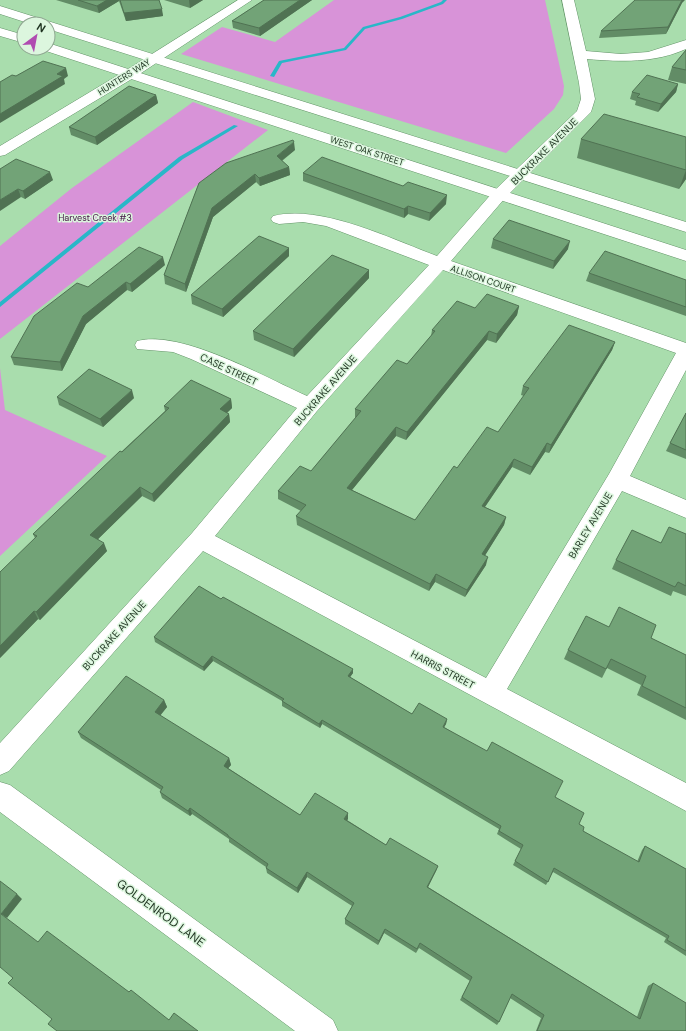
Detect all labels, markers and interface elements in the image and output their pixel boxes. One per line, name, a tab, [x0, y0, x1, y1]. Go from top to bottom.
north arrow	[16, 16, 56, 56]
text: N	[34, 19, 48, 36]
street label: HUNTERS WAY	[95, 56, 153, 98]
street label: BUCKRAKE AVENUE	[508, 115, 581, 188]
street label: WEST OAK STREET	[328, 133, 406, 169]
park label: Harvest Creek #3	[58, 212, 132, 224]
street label: ALLISON COURT	[449, 262, 517, 296]
street label: CASE STREET	[198, 350, 260, 389]
street label: BUCKRAKE AVENUE	[291, 352, 360, 428]
street label: BARLEY AVENUE	[566, 489, 615, 561]
street label: BUCKRAKE AVENUE	[80, 597, 149, 673]
street label: HARRIS STREET	[409, 647, 477, 692]
street label: GOLDENROD LANE	[114, 876, 208, 951]

